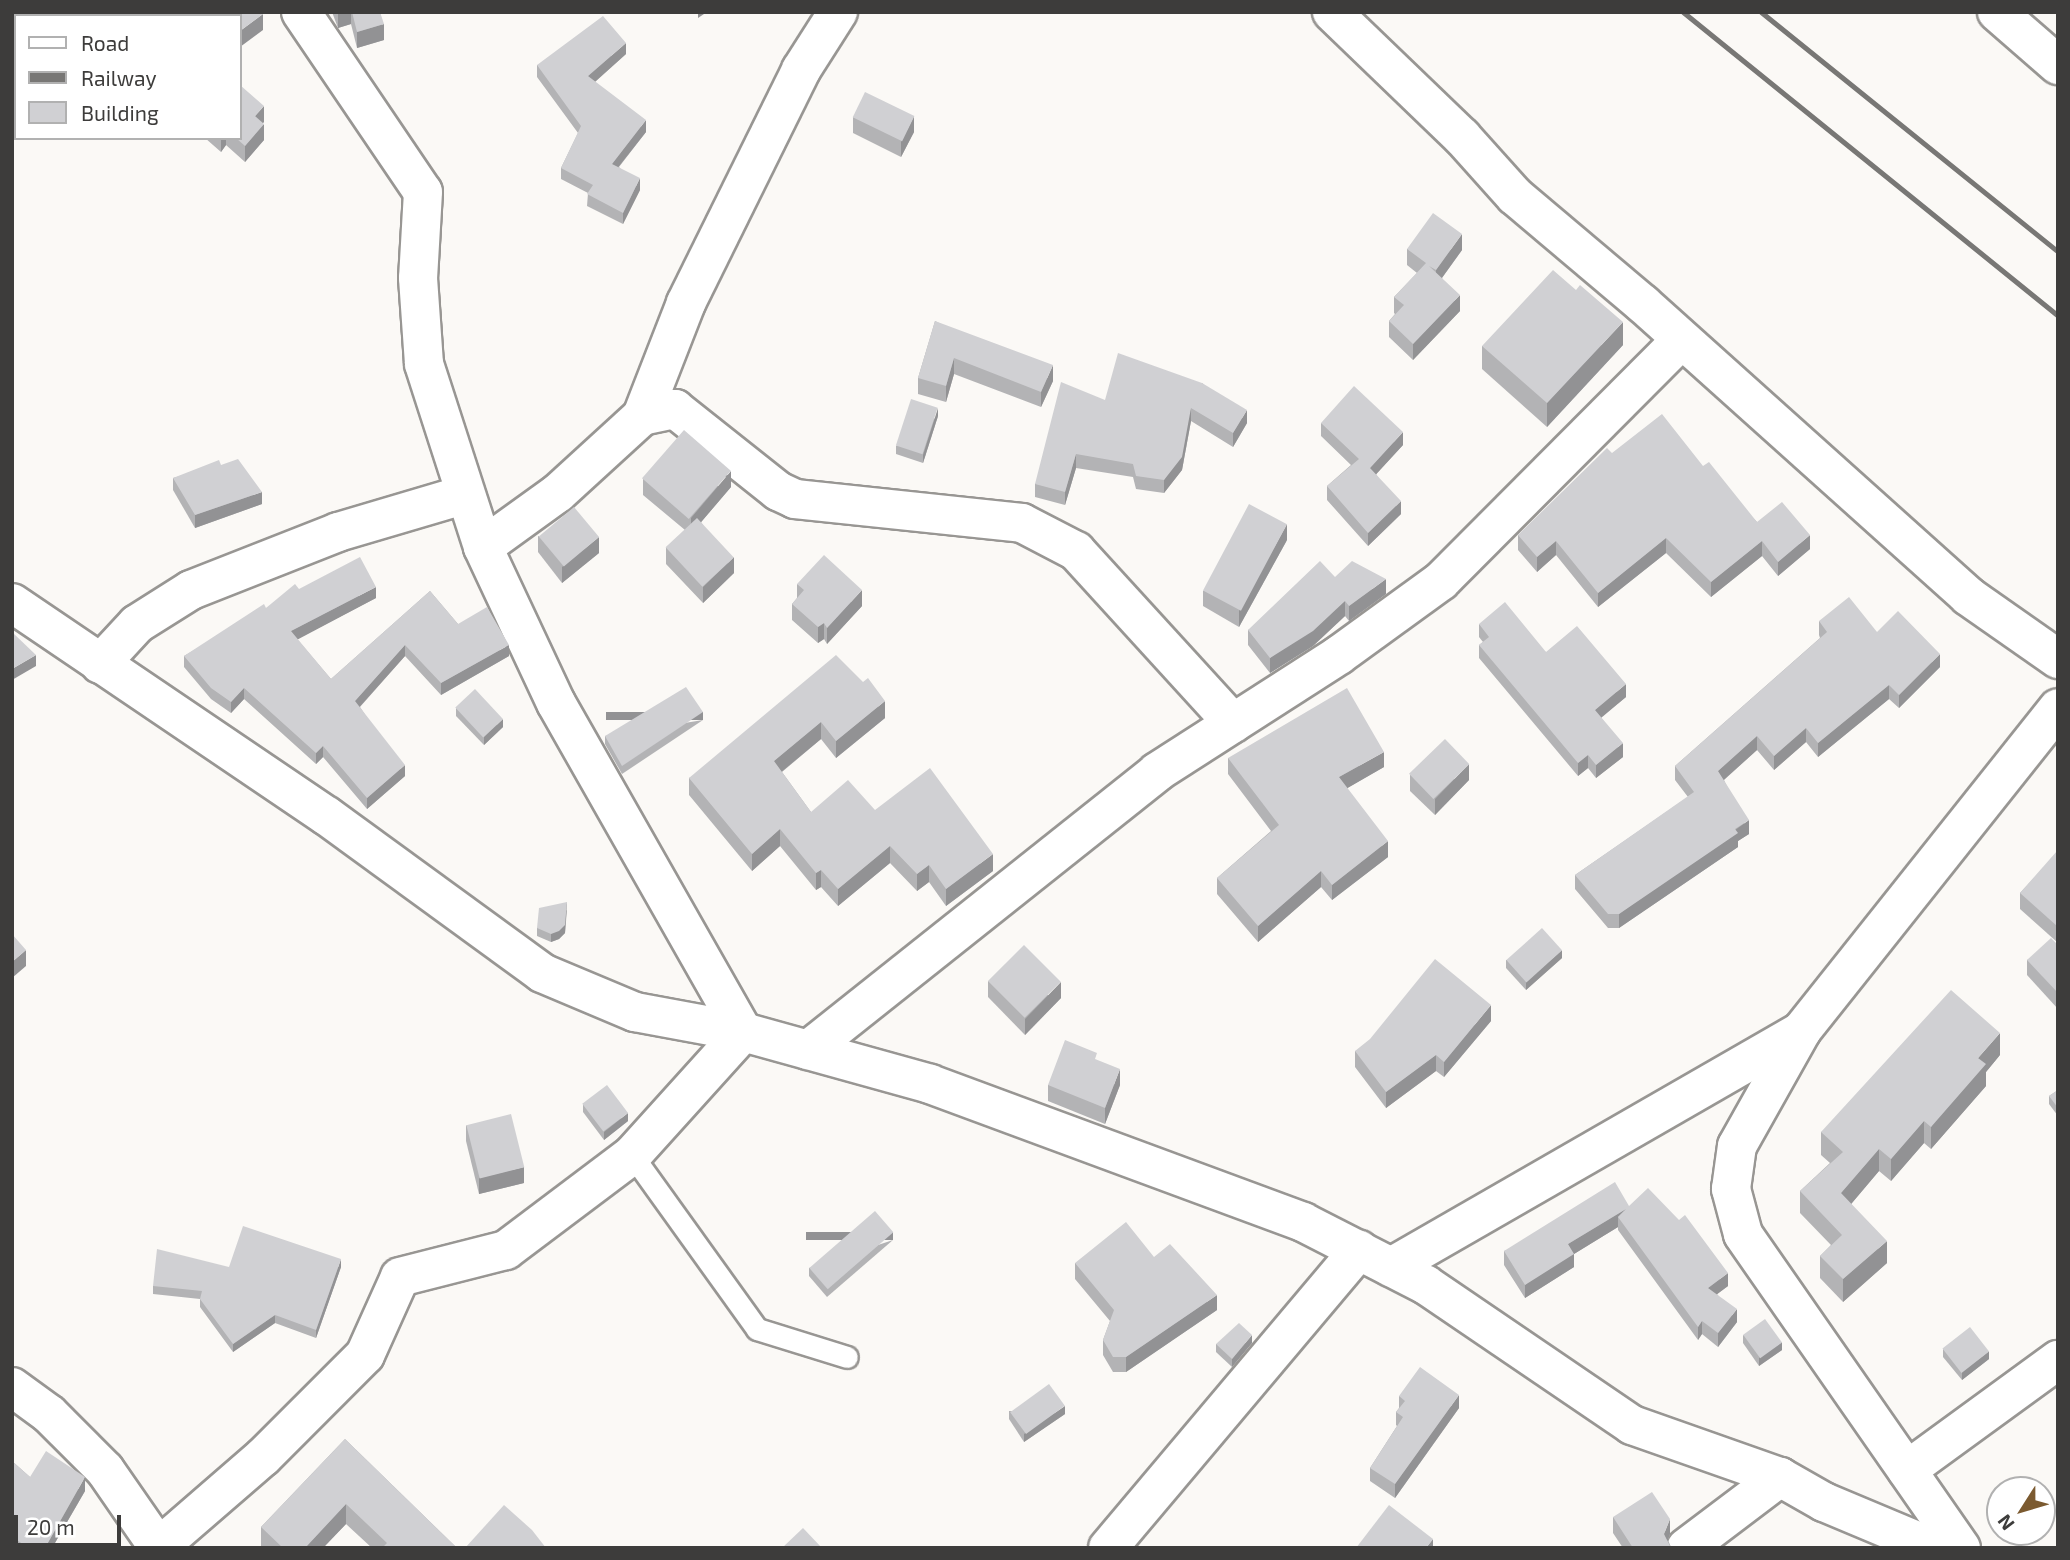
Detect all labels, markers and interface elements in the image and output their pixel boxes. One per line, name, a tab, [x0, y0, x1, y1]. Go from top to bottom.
legend	[14, 14, 242, 140]
text: Road	[81, 30, 129, 55]
text: Railway	[81, 65, 157, 90]
text: Building	[81, 100, 159, 125]
north arrow	[1986, 1476, 2056, 1546]
scale bar	[18, 1500, 124, 1544]
text: N	[1992, 1510, 2019, 1535]
text: 20 m	[27, 1514, 75, 1539]

